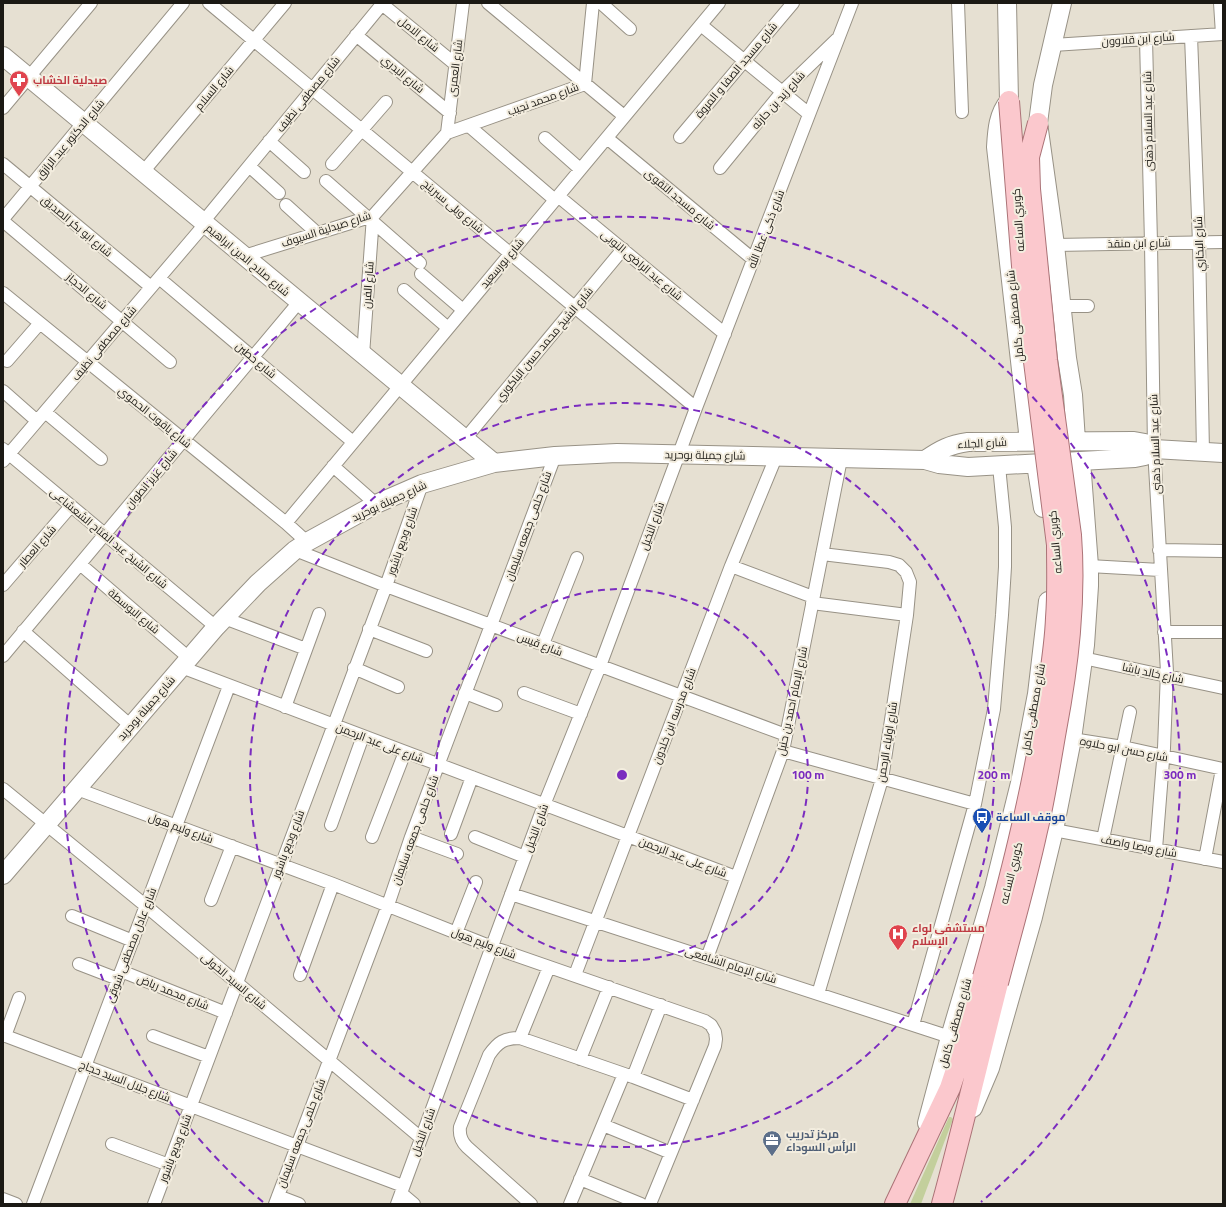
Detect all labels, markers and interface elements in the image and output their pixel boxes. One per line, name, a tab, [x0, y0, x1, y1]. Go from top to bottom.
street label: شارع الامل	[395, 13, 443, 55]
street label: شارع مسجد الصفا و المروة	[691, 19, 781, 121]
street label: شارع ابن قلاوون	[1101, 28, 1175, 50]
street label: شارع العمرى	[444, 39, 466, 97]
street label: شارع البدري	[377, 51, 428, 97]
street label: شارع مصطفى نظيف	[272, 53, 344, 135]
street label: شارع السلام	[191, 62, 237, 114]
street label: شارع زيد بن حارثه	[748, 67, 808, 133]
pharmacy icon: صيدلية الخشاب	[8, 69, 30, 97]
street label: شارع عبد السلام ذهنى	[1139, 71, 1157, 171]
place label: صيدلية الخشاب	[33, 72, 107, 88]
street label: شارع محمد نجيب	[505, 79, 581, 119]
street label: شارع الدكتور عبد الرازق	[32, 96, 108, 182]
street label: شارع مسجد التقوى	[641, 165, 719, 233]
street label: شارع ويلى سبرينج	[419, 175, 487, 237]
street label: شارع ذكى عطا الله	[744, 187, 788, 271]
street label: كوبري الساعه	[1008, 188, 1029, 252]
street label: شارع ابو بكر الصديق	[38, 191, 116, 261]
street label: شارع صيدلية السيوف	[279, 207, 373, 251]
street label: شارع البخاري	[1190, 216, 1209, 272]
street label: شارع صلاح الدين ابراهيم	[203, 220, 293, 300]
street label: شارع عبد الراضى النوبى	[598, 226, 686, 304]
street label: شارع بورسعيد	[476, 234, 528, 292]
street label: شارع ابن منقذ	[1107, 234, 1171, 252]
street label: شارع الفرن	[358, 261, 378, 309]
street label: شارع الحجاز	[62, 268, 111, 313]
street label: شارع مصطفى كامل	[1002, 269, 1028, 363]
street label: شارع الشيخ محمد حسن الباكوري	[491, 283, 598, 405]
street label: شارع مصطفى نظيف	[68, 302, 140, 384]
street label: شارع حطين	[232, 338, 280, 382]
street label: شارع ياقوت الحموي	[114, 382, 195, 452]
street label: شارع عبد السلام ذهنى	[1145, 394, 1165, 494]
street label: شارع الجلاء	[957, 434, 1007, 452]
street label: شارع عزيز انطوان	[121, 446, 181, 512]
street label: شارع جميلة بوحريد	[664, 446, 746, 464]
street label: شارع حلمى جمعه سليمان	[501, 469, 555, 583]
street label: شارع جميلة بوحريد	[349, 477, 429, 525]
street label: شارع الشيخ عبد الفتاح الشعشاعى	[47, 484, 171, 592]
street label: شارع النخيل	[636, 500, 668, 552]
street label: شارع وديع باشور	[382, 504, 421, 579]
street label: كوبري الساعه	[1044, 510, 1067, 574]
street label: شارع العطار	[14, 521, 60, 571]
street label: شارع البوسطة	[105, 585, 163, 637]
street label: شارع قيس	[515, 628, 565, 660]
street label: شارع الإمام احمد بن حنبل	[773, 645, 811, 757]
street label: شارع خالد باشا	[1121, 659, 1185, 687]
street label: شارع مصطفى كامل	[1017, 662, 1049, 756]
street label: شارع مدرسه ابن خلدون	[648, 665, 700, 767]
street label: شارع جميلة بوحريد	[113, 672, 179, 744]
street label: شارع اولياء الرحمن	[873, 701, 901, 783]
street label: شارع على عبد الرحمن	[334, 719, 426, 767]
street label: شارع حسن ابو حلاوه	[1078, 733, 1170, 765]
text: 100 m	[792, 765, 824, 784]
text: 200 m	[978, 765, 1010, 784]
text: 300 m	[1164, 765, 1196, 784]
centre of rings	[615, 768, 629, 782]
street label: شارع حلمى جمعه سليمان	[388, 773, 442, 887]
street label: شارع النخيل	[520, 802, 552, 854]
bus stop icon: موقف الساعة	[971, 806, 993, 834]
street label: شارع وديع باشور	[267, 808, 308, 881]
street label: شارع وليم هول	[146, 809, 216, 847]
place label: موقف الساعة	[996, 809, 1065, 825]
street label: شارع ويصا واصف	[1100, 831, 1178, 861]
street label: شارع على عبد الرحمن	[637, 833, 729, 881]
street label: كوبري الساعه	[996, 840, 1027, 906]
street label: شارع عادل مصطفى شوقى	[102, 885, 160, 1005]
place label: مستشفى لواء الإسلام	[912, 920, 985, 949]
street label: شارع وليم هول	[449, 923, 519, 963]
hospital icon: مستشفى لواء الإسلام	[887, 923, 909, 951]
street label: شارع الإمام الشافعى	[683, 943, 779, 987]
street label: شارع السيد الخولى	[198, 949, 270, 1013]
street label: شارع محمد رياض	[135, 970, 211, 1014]
street label: شارع مصطفى كامل	[935, 976, 975, 1070]
street label: شارع جلال السيد حجاج	[77, 1056, 173, 1106]
street label: شارع حلمى جمعه سليمان	[273, 1076, 329, 1190]
street label: شارع النخيل	[407, 1106, 439, 1158]
street label: شارع وديع باشور	[154, 1112, 195, 1185]
place label: مركز تدريب الرأس السوداء	[786, 1126, 856, 1155]
office icon: مركز تدريب الرأس السوداء	[761, 1129, 783, 1157]

